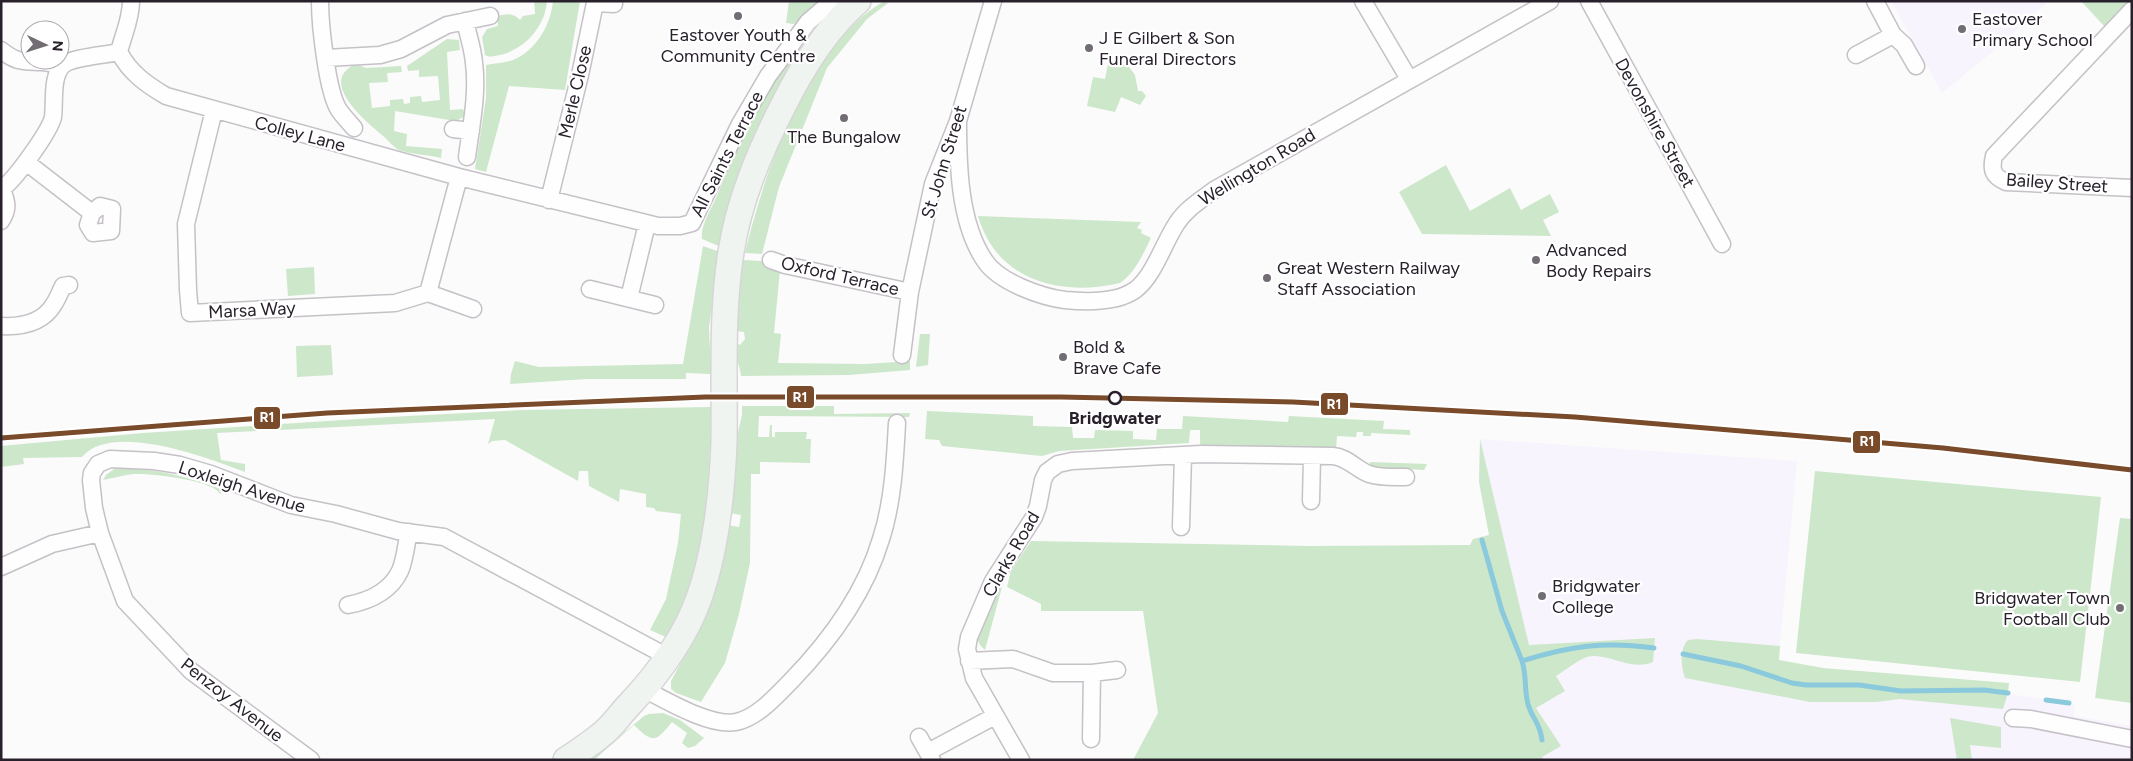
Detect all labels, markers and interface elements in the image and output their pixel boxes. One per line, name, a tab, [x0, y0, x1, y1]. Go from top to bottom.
place label: Eastover Primary School	[1972, 8, 2093, 51]
marker: Eastover Youth & Community Centre	[732, 10, 744, 22]
north arrow	[20, 20, 70, 70]
marker: Eastover Primary School	[1956, 23, 1968, 35]
place label: Eastover Youth & Community Centre	[661, 24, 815, 67]
place label: J E Gilbert & Son Funeral Directors	[1099, 27, 1236, 70]
text: N	[49, 40, 66, 52]
marker: J E Gilbert & Son Funeral Directors	[1083, 42, 1095, 54]
street label: Merle Close	[554, 43, 596, 141]
street label: Devonshire Street	[1610, 54, 1700, 192]
street label: All Saints Terrace	[686, 87, 768, 221]
street label: St John Street	[916, 103, 972, 221]
street label: Colley Lane	[252, 111, 348, 157]
marker: The Bungalow	[838, 112, 850, 124]
street label: Wellington Road	[1195, 124, 1319, 210]
place label: The Bungalow	[787, 126, 901, 148]
street label: Bailey Street	[2005, 168, 2109, 198]
place label: Advanced Body Repairs	[1546, 239, 1651, 282]
street label: Oxford Terrace	[779, 252, 901, 300]
marker: Advanced Body Repairs	[1530, 254, 1542, 266]
place label: Great Western Railway Staff Association	[1277, 257, 1460, 300]
marker: Great Western Railway Staff Association	[1261, 272, 1273, 284]
street label: Marsa Way	[208, 297, 297, 323]
place label: Bold & Brave Cafe	[1073, 336, 1161, 379]
marker: Bold & Brave Cafe	[1057, 351, 1069, 363]
line badge: R1	[786, 385, 815, 409]
text: R1	[793, 389, 807, 406]
marker: Bridgwater	[1108, 391, 1122, 405]
line badge: R1	[1320, 392, 1349, 416]
text: R1	[1327, 396, 1341, 413]
line badge: R1	[253, 406, 281, 430]
place label: Bridgwater	[1069, 407, 1161, 429]
text: R1	[260, 409, 274, 426]
line badge: R1	[1852, 430, 1881, 454]
text: R1	[1860, 433, 1874, 450]
street label: Loxleigh Avenue	[176, 456, 308, 518]
street label: Clarks Road	[978, 507, 1044, 601]
place label: Bridgwater College	[1552, 575, 1640, 618]
place label: Bridgwater Town Football Club	[1974, 587, 2110, 630]
marker: Bridgwater College	[1536, 590, 1548, 602]
marker: Bridgwater Town Football Club	[2114, 602, 2126, 614]
street label: Penzoy Avenue	[176, 653, 288, 747]

